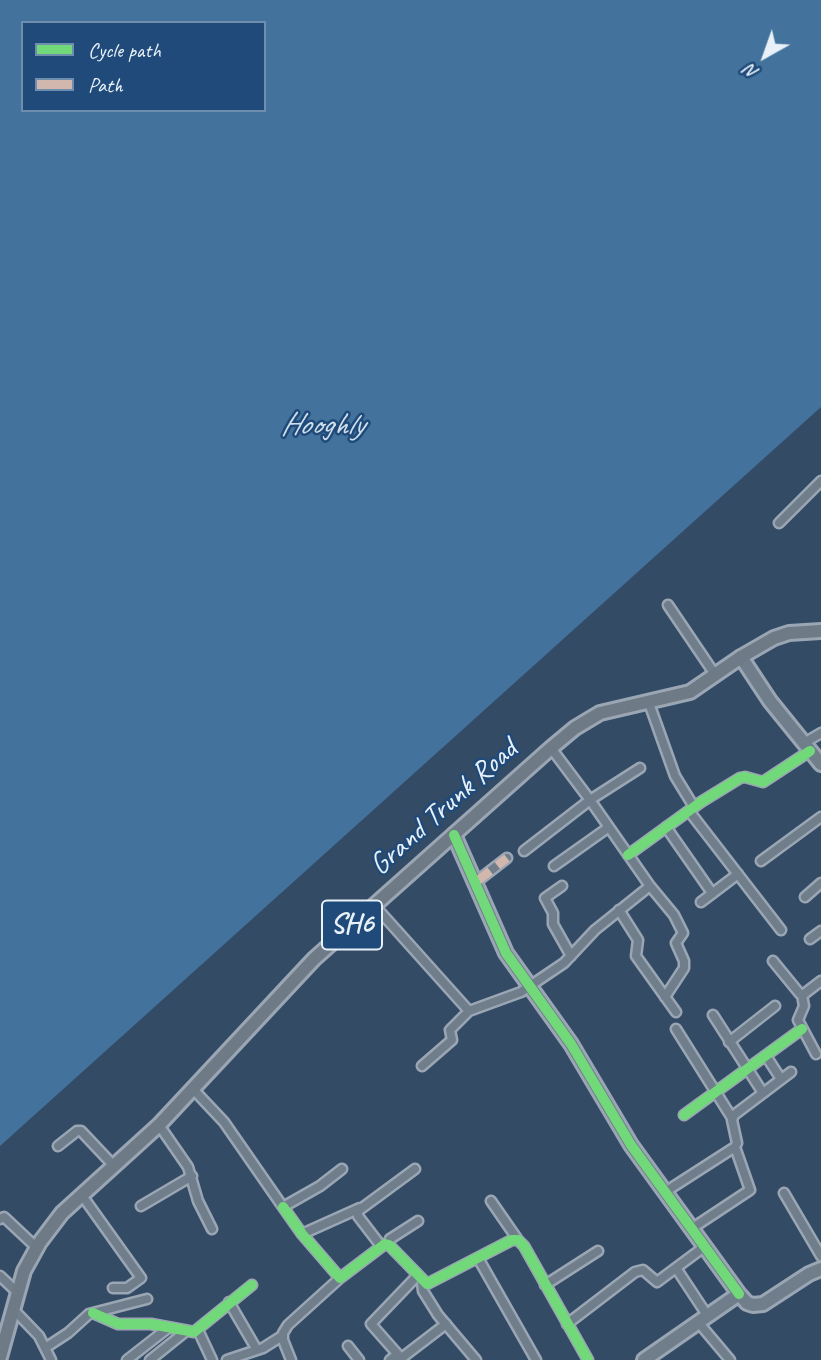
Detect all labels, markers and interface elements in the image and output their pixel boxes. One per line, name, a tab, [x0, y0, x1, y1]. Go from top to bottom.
legend	[21, 21, 266, 112]
north arrow	[730, 21, 800, 91]
text: Cycle path	[88, 37, 161, 63]
text: N	[739, 59, 764, 85]
text: Path	[88, 72, 123, 98]
water label: Hooghly	[281, 407, 363, 445]
street label: Grand Trunk Road	[363, 732, 525, 884]
road number: SH6	[322, 900, 382, 950]

